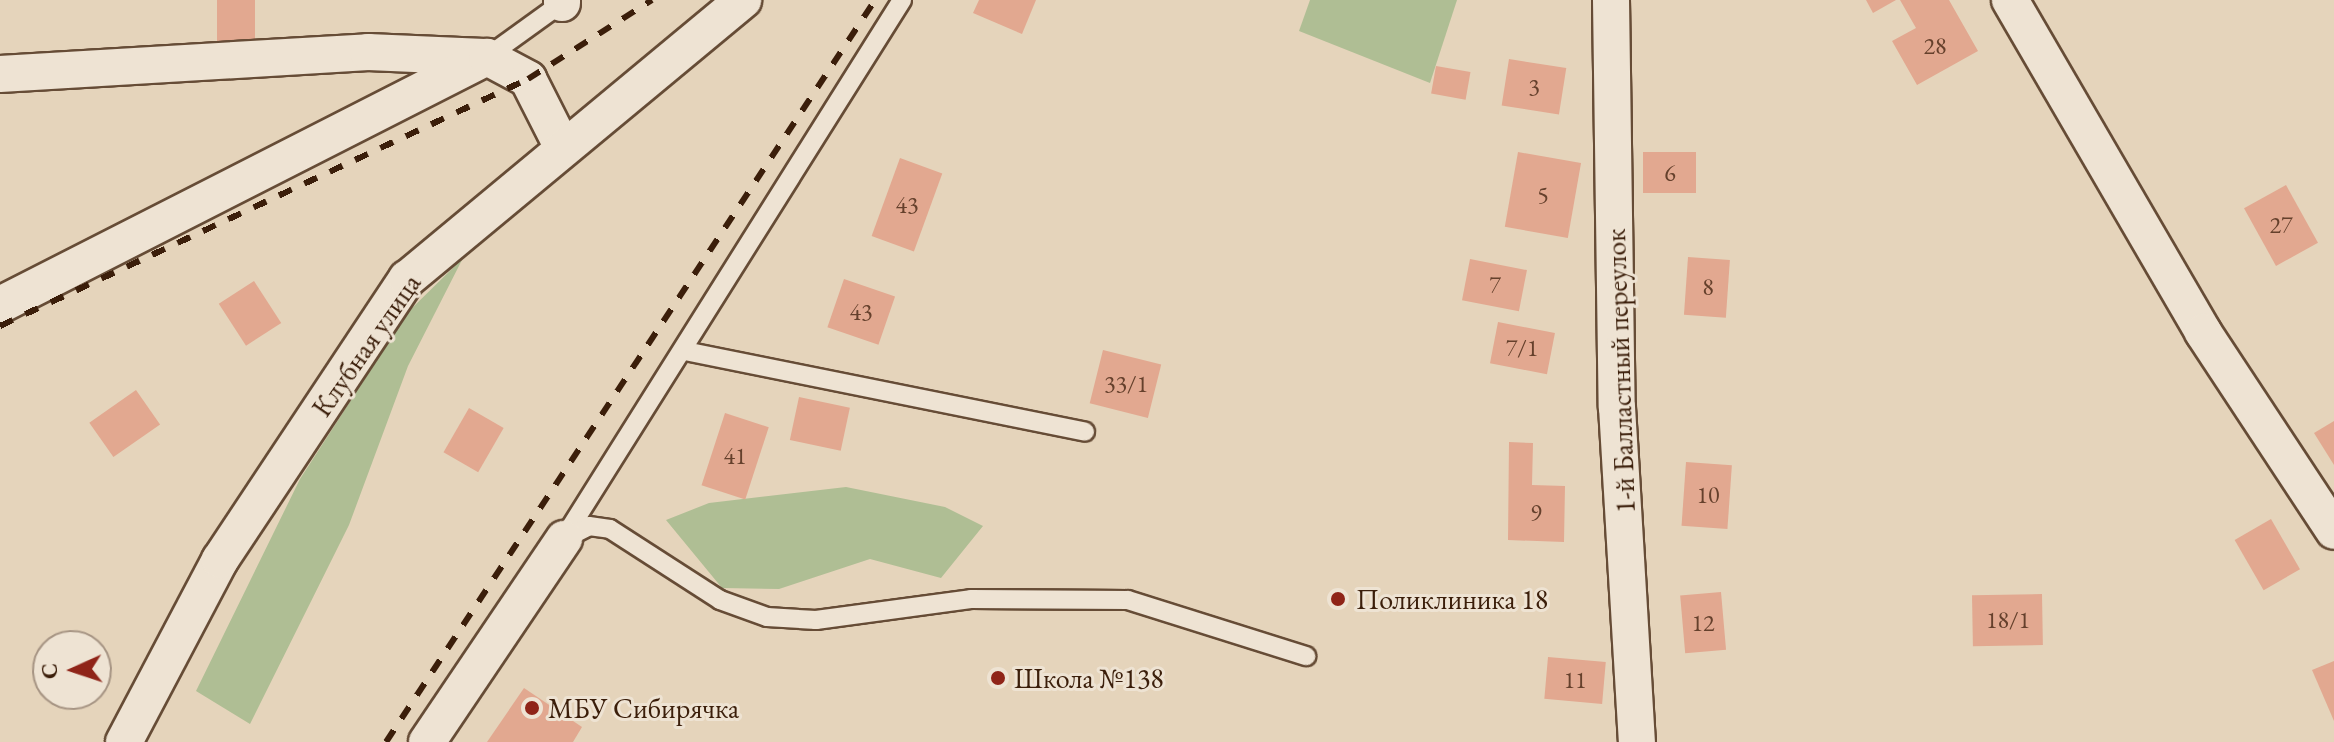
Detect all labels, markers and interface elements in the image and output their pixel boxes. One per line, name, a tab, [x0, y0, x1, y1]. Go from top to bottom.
house number: 28	[1923, 32, 1947, 60]
house number: 3	[1528, 73, 1540, 101]
house number: 6	[1664, 159, 1676, 187]
house number: 5	[1537, 181, 1549, 209]
house number: 43	[895, 191, 919, 219]
house number: 27	[2269, 211, 2293, 239]
street label: 1-й Балластный переулок	[1598, 228, 1642, 514]
street label: Клубная улица	[304, 267, 428, 423]
house number: 7	[1489, 271, 1501, 299]
house number: 8	[1702, 273, 1714, 301]
house number: 43	[849, 298, 873, 326]
house number: 7/1	[1506, 334, 1538, 362]
house number: 33/1	[1104, 370, 1148, 398]
house number: 41	[723, 442, 747, 470]
house number: 10	[1696, 481, 1720, 509]
house number: 9	[1530, 499, 1542, 527]
place label: Поликлиника 18	[1356, 582, 1548, 616]
marker: Поликлиника 18	[1327, 588, 1349, 610]
house number: 18/1	[1986, 606, 2030, 634]
house number: 12	[1691, 609, 1715, 637]
north arrow	[32, 630, 112, 710]
place label: Школа №138	[1014, 661, 1164, 695]
text: С	[35, 663, 64, 680]
house number: 11	[1563, 666, 1587, 694]
marker: Школа №138	[989, 669, 1007, 687]
place label: МБУ Сибирячка	[548, 691, 739, 725]
marker: МБУ Сибирячка	[523, 699, 541, 717]

